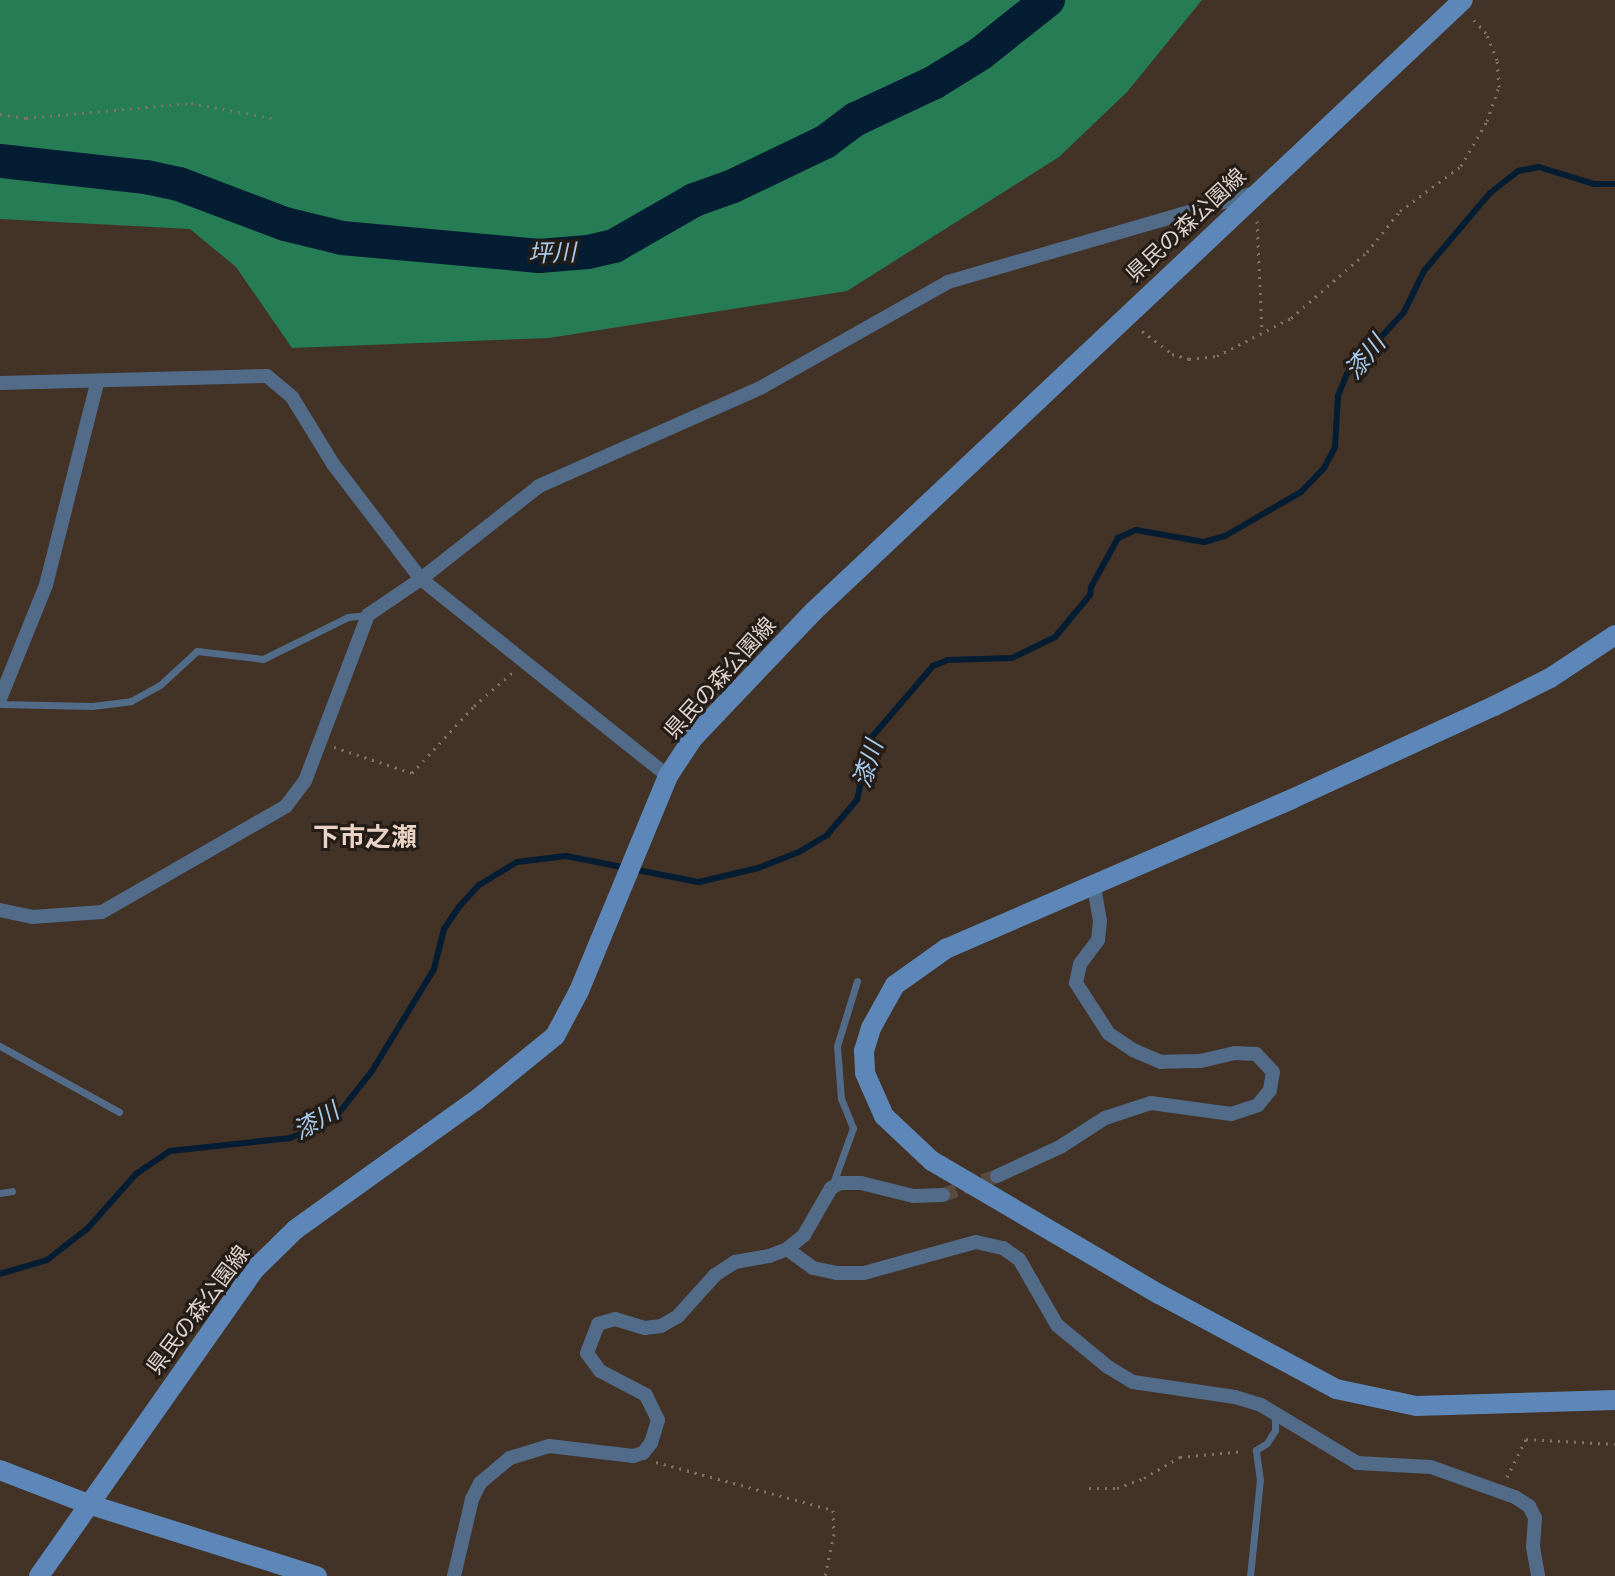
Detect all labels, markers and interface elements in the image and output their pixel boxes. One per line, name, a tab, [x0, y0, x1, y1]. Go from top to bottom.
street label: 県民の森公園線	[1121, 163, 1251, 287]
water label: 坪川	[528, 238, 576, 268]
water label: 漆川	[1339, 329, 1391, 385]
street label: 県民の森公園線	[659, 612, 781, 744]
water label: 漆川	[847, 737, 889, 791]
district label: 下市之瀬	[313, 822, 417, 854]
water label: 漆川	[288, 1097, 344, 1145]
street label: 県民の森公園線	[141, 1241, 255, 1379]

